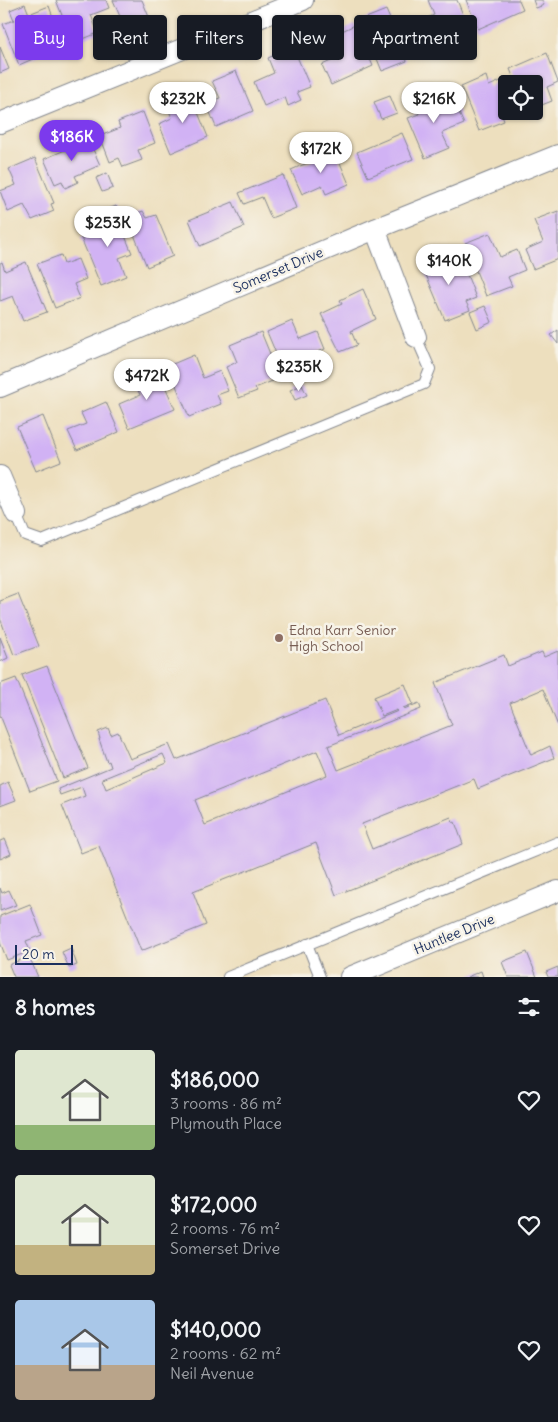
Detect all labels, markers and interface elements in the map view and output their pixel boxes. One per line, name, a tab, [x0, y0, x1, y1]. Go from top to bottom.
chip: Buy	[15, 15, 83, 60]
chip: Rent	[93, 15, 167, 60]
chip: Filters	[177, 15, 262, 60]
chip: New	[272, 15, 344, 60]
chip: Apartment	[354, 15, 477, 60]
map controls	[498, 75, 543, 120]
button: locate	[498, 75, 543, 120]
pin: $232K	[148, 82, 218, 124]
pin: $216K	[399, 82, 469, 124]
text: $232K	[160, 88, 206, 108]
text: $216K	[412, 88, 456, 108]
pin: $186K	[37, 120, 107, 162]
text: $186K	[50, 126, 94, 146]
pin: $172K	[286, 132, 356, 174]
text: $172K	[300, 138, 342, 158]
pin: $253K	[73, 206, 143, 248]
text: $253K	[85, 212, 131, 232]
street label: Somerset Drive	[230, 243, 326, 297]
pin: $140K	[414, 244, 484, 286]
text: $140K	[427, 250, 471, 270]
pin: $235K	[264, 350, 334, 392]
text: $235K	[276, 356, 322, 376]
pin: $472K	[112, 358, 182, 401]
text: $472K	[125, 365, 169, 385]
place label: Edna Karr Senior High School	[289, 621, 396, 655]
marker: Edna Karr Senior High School	[273, 632, 285, 644]
street label: Huntlee Drive	[411, 910, 497, 958]
scale bar	[15, 942, 72, 965]
text: 20 m	[22, 945, 55, 963]
icon: filters	[515, 993, 543, 1021]
text: 8 homes	[15, 994, 95, 1021]
text: $186,000	[170, 1066, 260, 1093]
icon: home	[55, 1070, 115, 1130]
icon: heart	[515, 1086, 543, 1114]
text: 3 rooms · 86 m²	[170, 1093, 282, 1113]
text: Plymouth Place	[170, 1113, 282, 1133]
text: $172,000	[170, 1191, 257, 1218]
icon: home	[55, 1195, 115, 1255]
icon: heart	[515, 1211, 543, 1239]
text: 2 rooms · 76 m²	[170, 1218, 280, 1238]
text: Somerset Drive	[170, 1238, 280, 1258]
text: $140,000	[170, 1316, 261, 1343]
icon: home	[55, 1320, 115, 1380]
icon: heart	[515, 1336, 543, 1364]
text: 2 rooms · 62 m²	[170, 1343, 281, 1363]
text: Neil Avenue	[170, 1363, 254, 1383]

